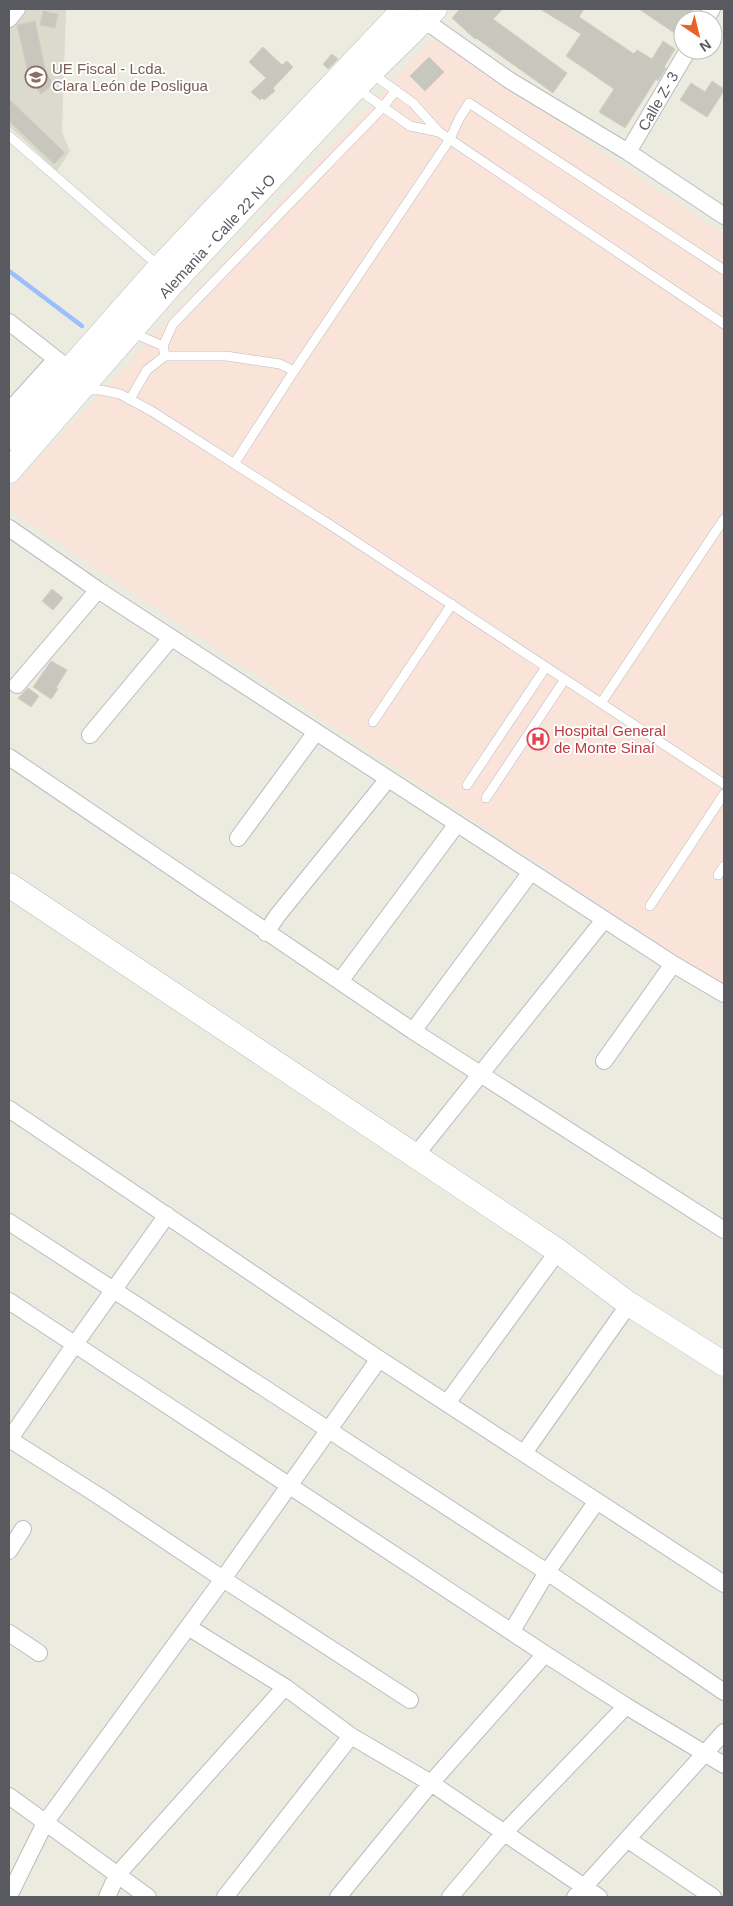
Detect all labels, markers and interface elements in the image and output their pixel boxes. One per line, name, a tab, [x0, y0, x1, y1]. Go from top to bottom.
north arrow	[673, 10, 723, 60]
text: N	[697, 36, 714, 55]
place label: UE Fiscal - Lcda. Clara León de Posligua	[52, 60, 209, 94]
school or university icon: UE Fiscal - Lcda. Clara León de Posligua	[24, 65, 48, 89]
street label: Calle Z- 3	[634, 69, 682, 133]
street label: Alemania - Calle 22 N-O	[155, 171, 279, 301]
place label: Hospital General de Monte Sinaí	[554, 722, 666, 756]
hospital icon: Hospital General de Monte Sinaí	[526, 727, 550, 751]

